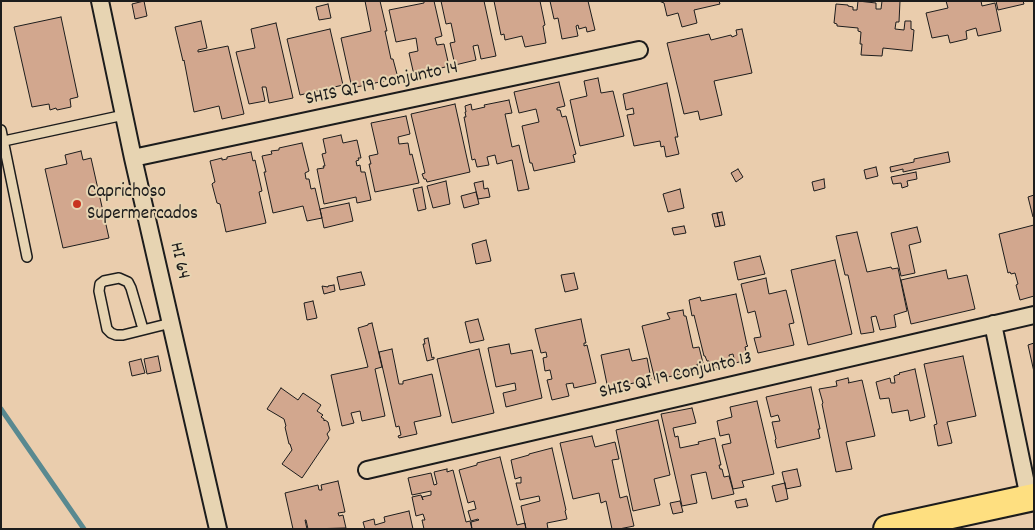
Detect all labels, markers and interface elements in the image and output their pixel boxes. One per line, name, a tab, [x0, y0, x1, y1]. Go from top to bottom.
street label: SHIS QI 19 Conjunto 14	[303, 58, 461, 112]
place label: Caprichoso Supermercados	[87, 182, 198, 226]
marker: Caprichoso Supermercados	[71, 198, 83, 210]
street label: HI 64	[163, 240, 193, 282]
street label: SHIS QI 19 Conjunto 13	[597, 348, 755, 406]

